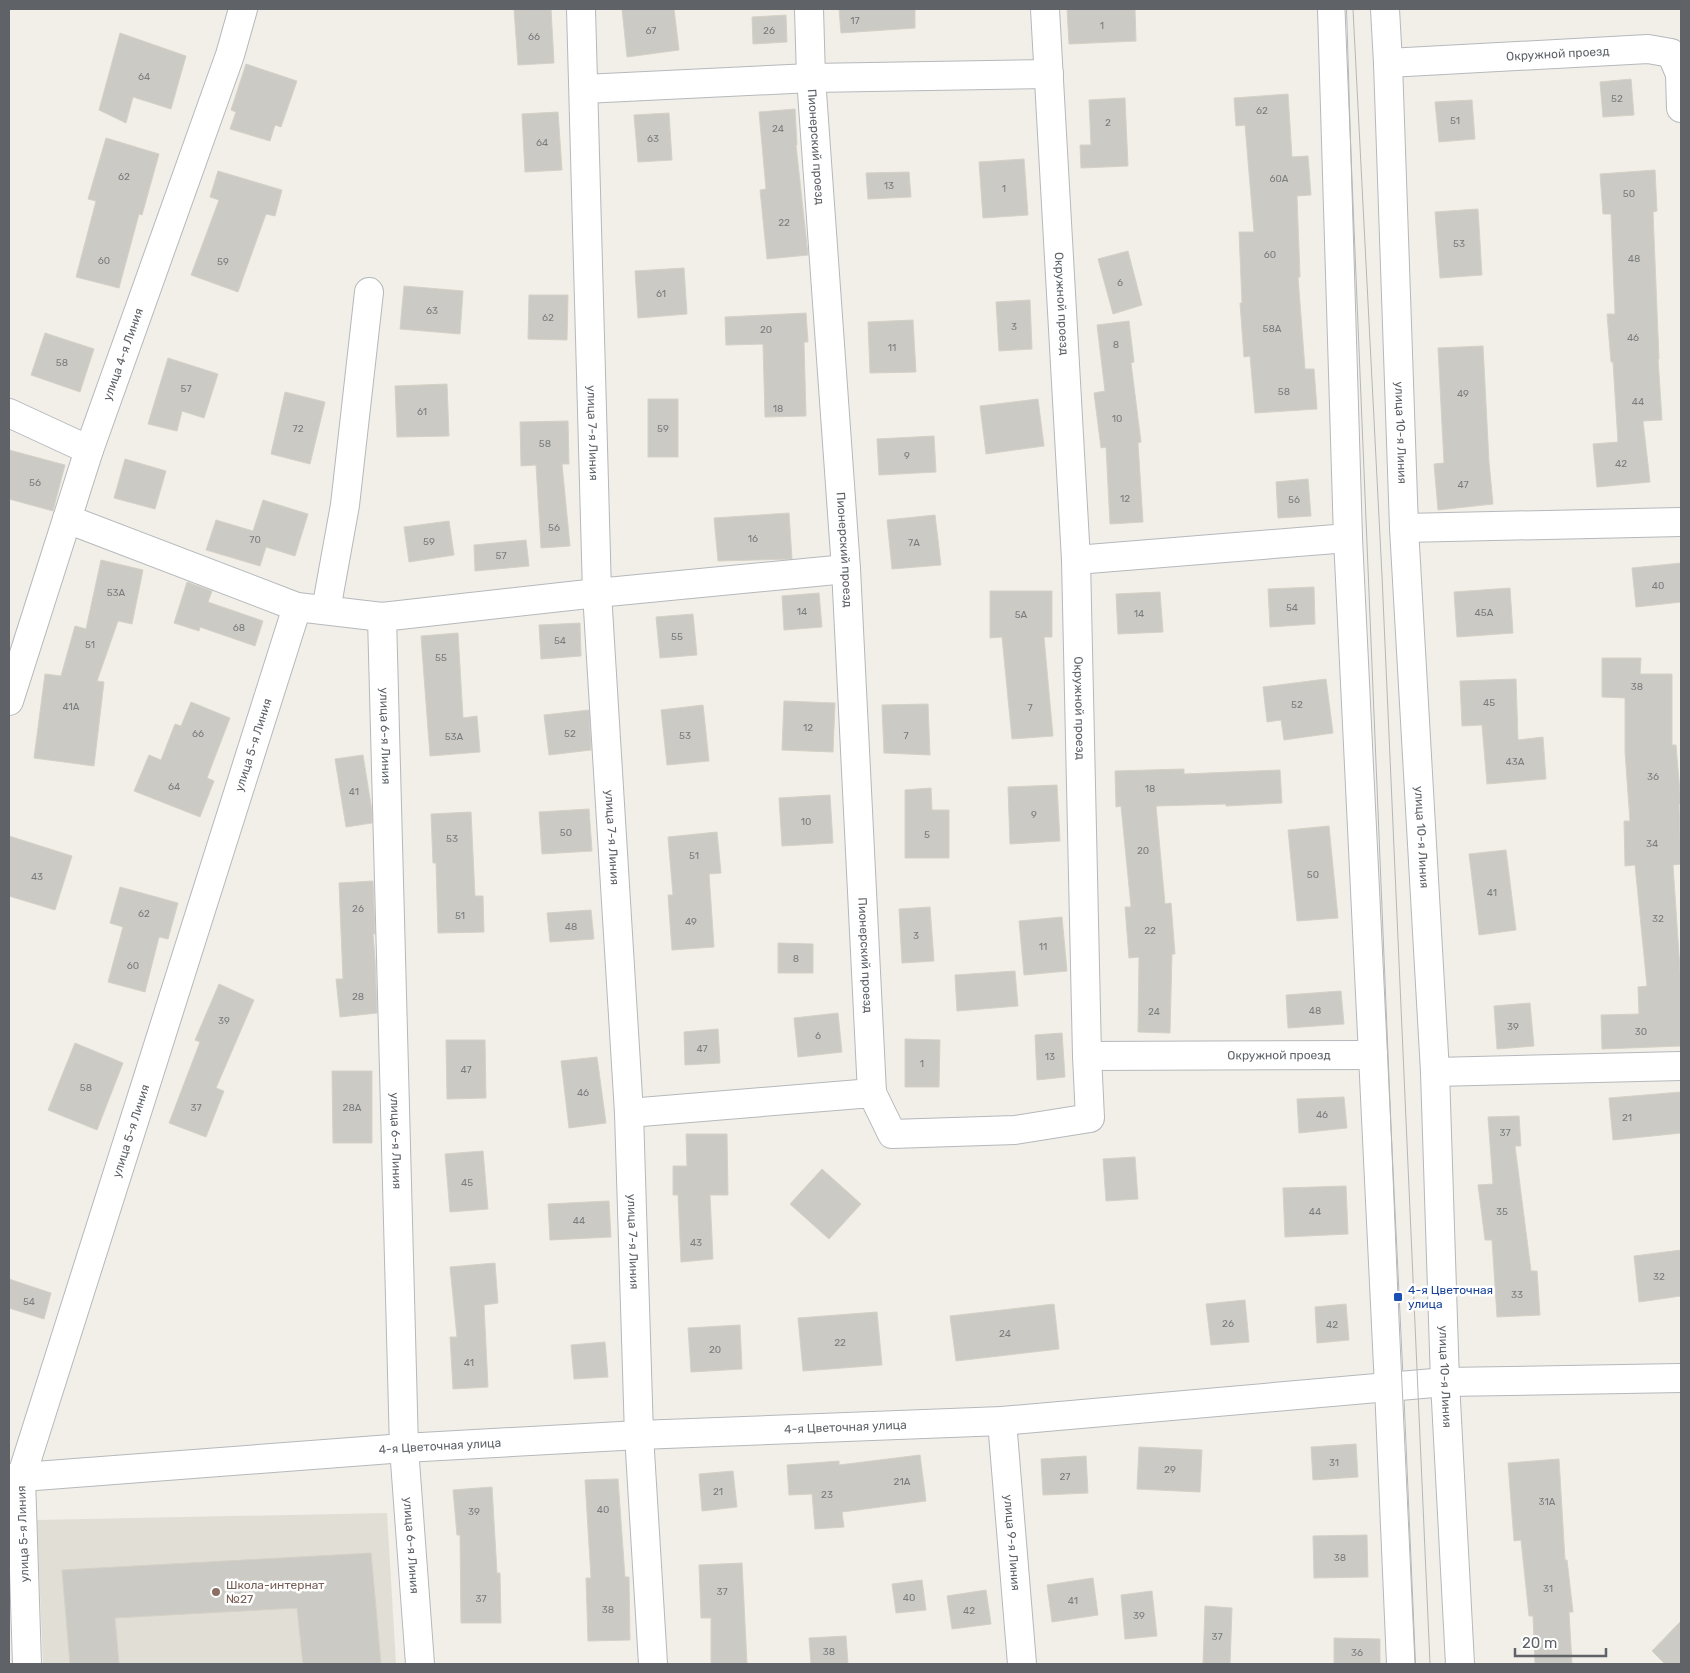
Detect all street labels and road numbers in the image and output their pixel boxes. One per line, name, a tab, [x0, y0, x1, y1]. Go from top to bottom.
street label: Окружной проезд	[1506, 44, 1610, 64]
street label: Пионерский проезд	[805, 89, 827, 205]
street label: Окружной проезд	[1052, 252, 1071, 356]
street label: улица 4-я Линия	[100, 306, 146, 402]
street label: улица 10-я Линия	[1392, 381, 1409, 484]
street label: улица 7-я Линия	[584, 385, 601, 481]
street label: Пионерский проезд	[834, 491, 855, 608]
street label: Окружной проезд	[1071, 656, 1087, 760]
street label: улица 6-я Линия	[377, 687, 393, 785]
street label: улица 5-я Линия	[232, 697, 275, 793]
street label: улица 10-я Линия	[1412, 786, 1432, 889]
street label: улица 7-я Линия	[602, 789, 622, 885]
street label: Пионерский проезд	[855, 897, 875, 1013]
street label: Окружной проезд	[1227, 1048, 1331, 1063]
street label: улица 5-я Линия	[110, 1083, 152, 1179]
street label: улица 6-я Линия	[388, 1092, 404, 1189]
street label: улица 7-я Линия	[625, 1194, 641, 1290]
street label: улица 10-я Линия	[1436, 1325, 1454, 1428]
street label: 4-я Цветочная улица	[784, 1418, 907, 1436]
street label: 4-я Цветочная улица	[378, 1436, 501, 1457]
street label: улица 5-я Линия	[14, 1485, 32, 1583]
street label: улица 9-я Линия	[1001, 1494, 1023, 1591]
street label: улица 6-я Линия	[401, 1497, 422, 1594]

